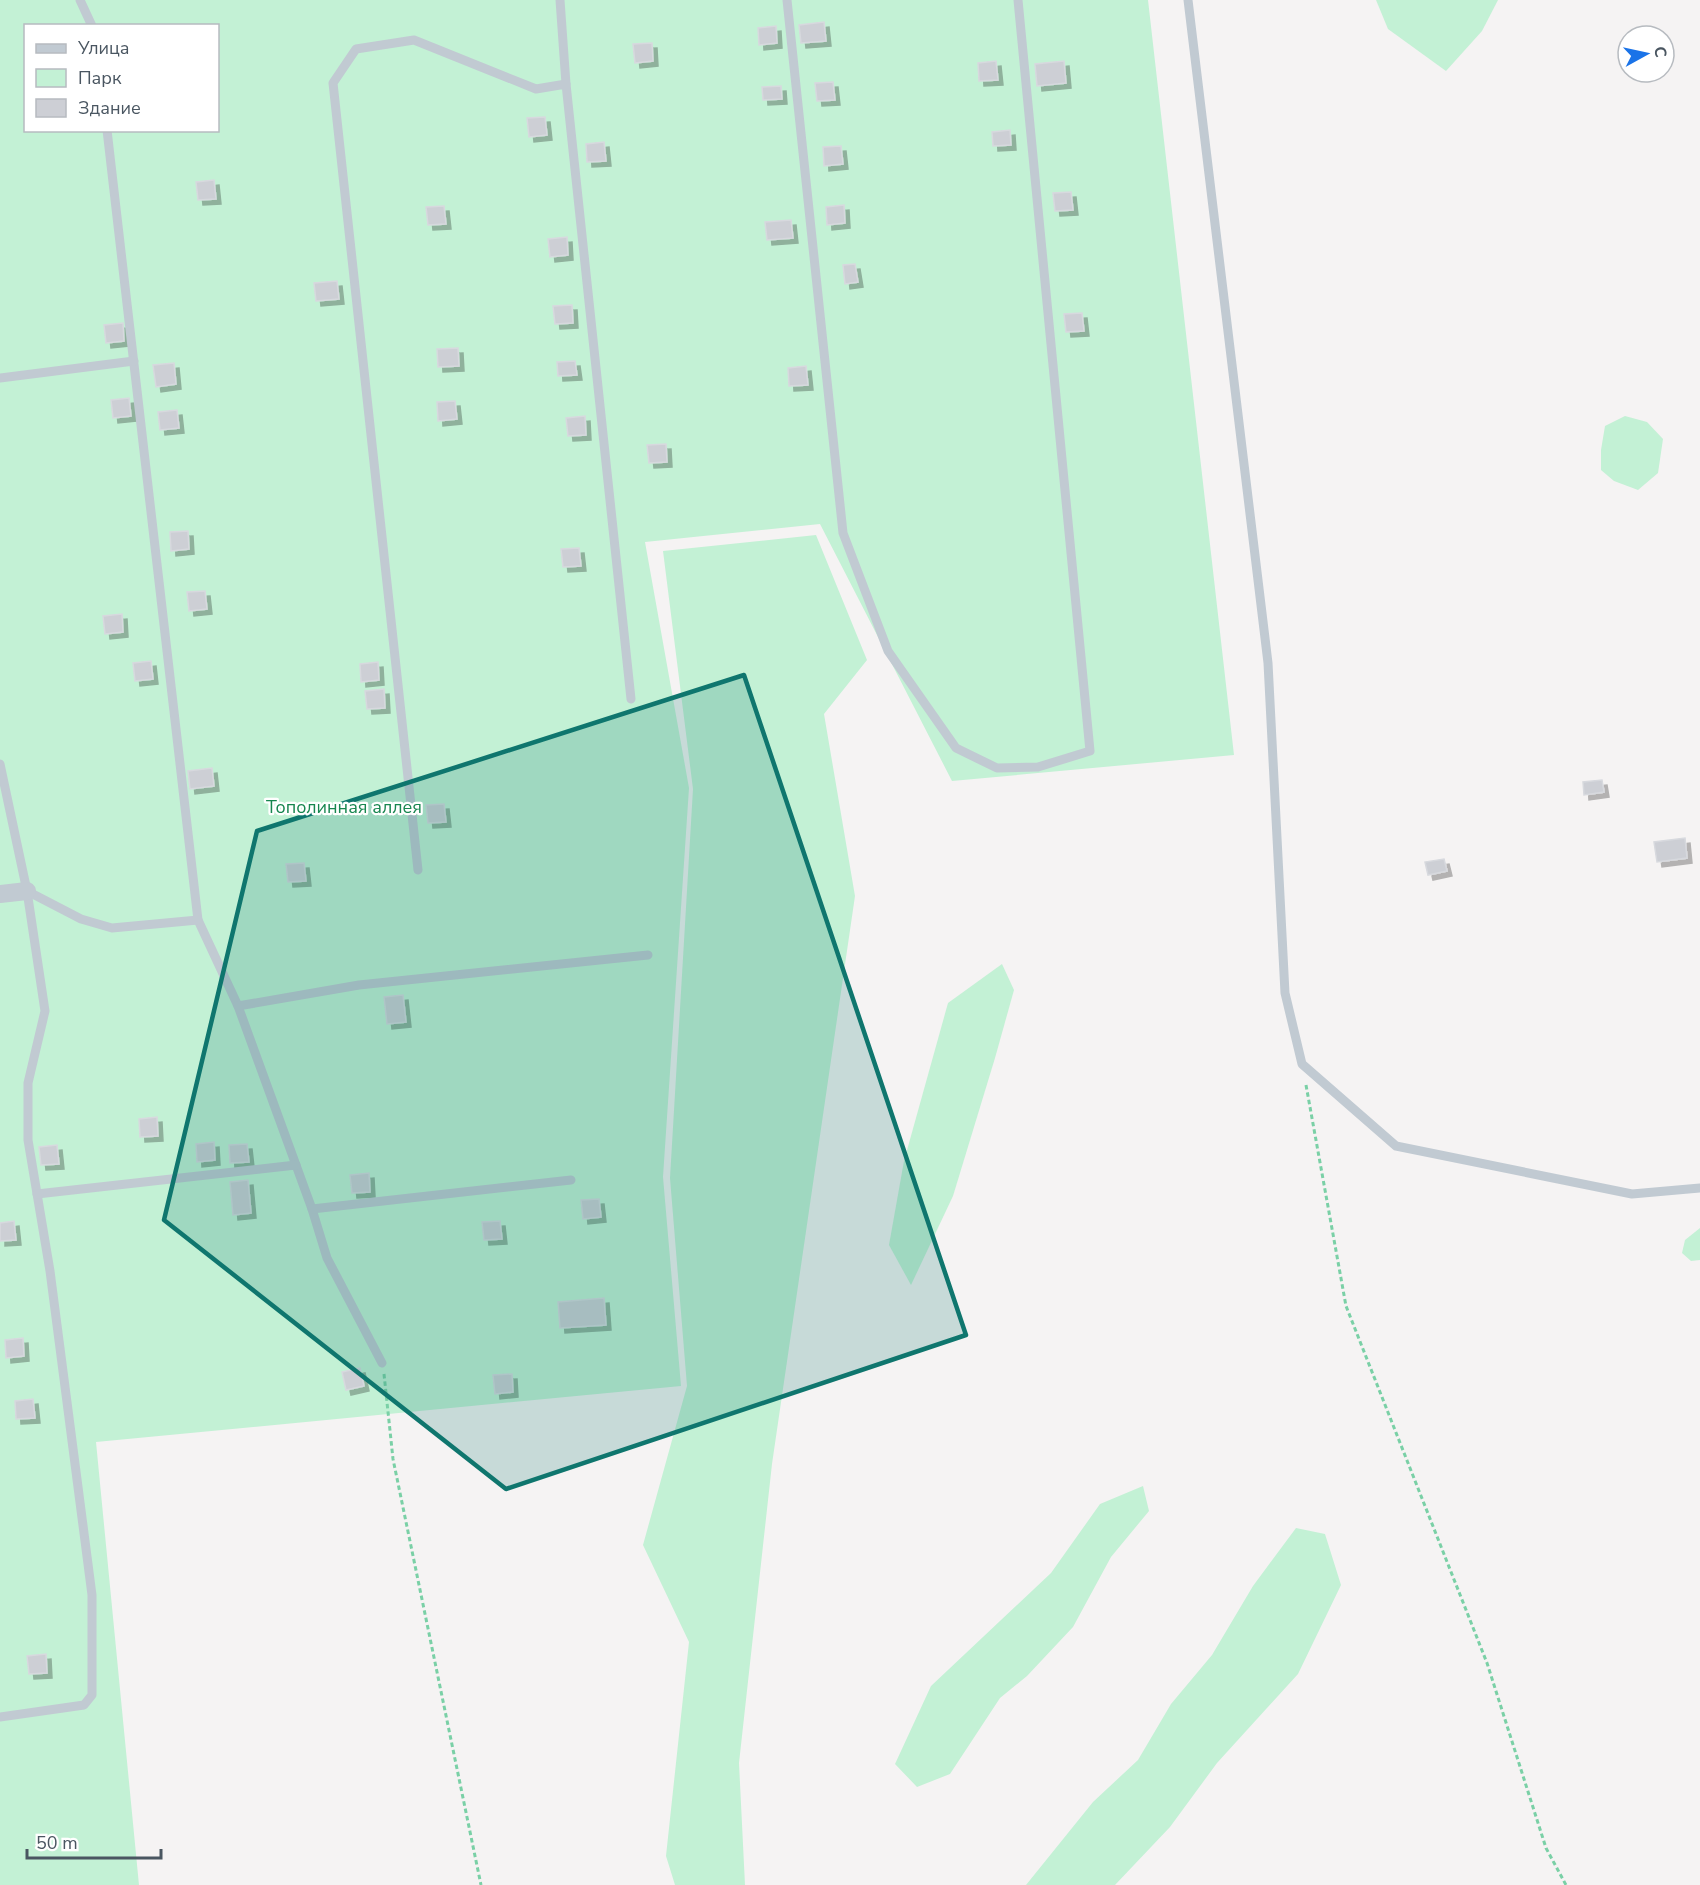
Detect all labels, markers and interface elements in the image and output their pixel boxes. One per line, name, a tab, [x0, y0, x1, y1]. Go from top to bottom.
legend	[24, 24, 219, 132]
north arrow	[1616, 24, 1676, 84]
text: Улица	[77, 36, 129, 60]
text: С	[1648, 45, 1672, 59]
text: Парк	[78, 66, 122, 90]
text: Здание	[78, 96, 141, 120]
park label: Тополинная аллея	[266, 795, 422, 819]
scale bar	[27, 1822, 160, 1860]
text: 50 m	[36, 1831, 78, 1855]

